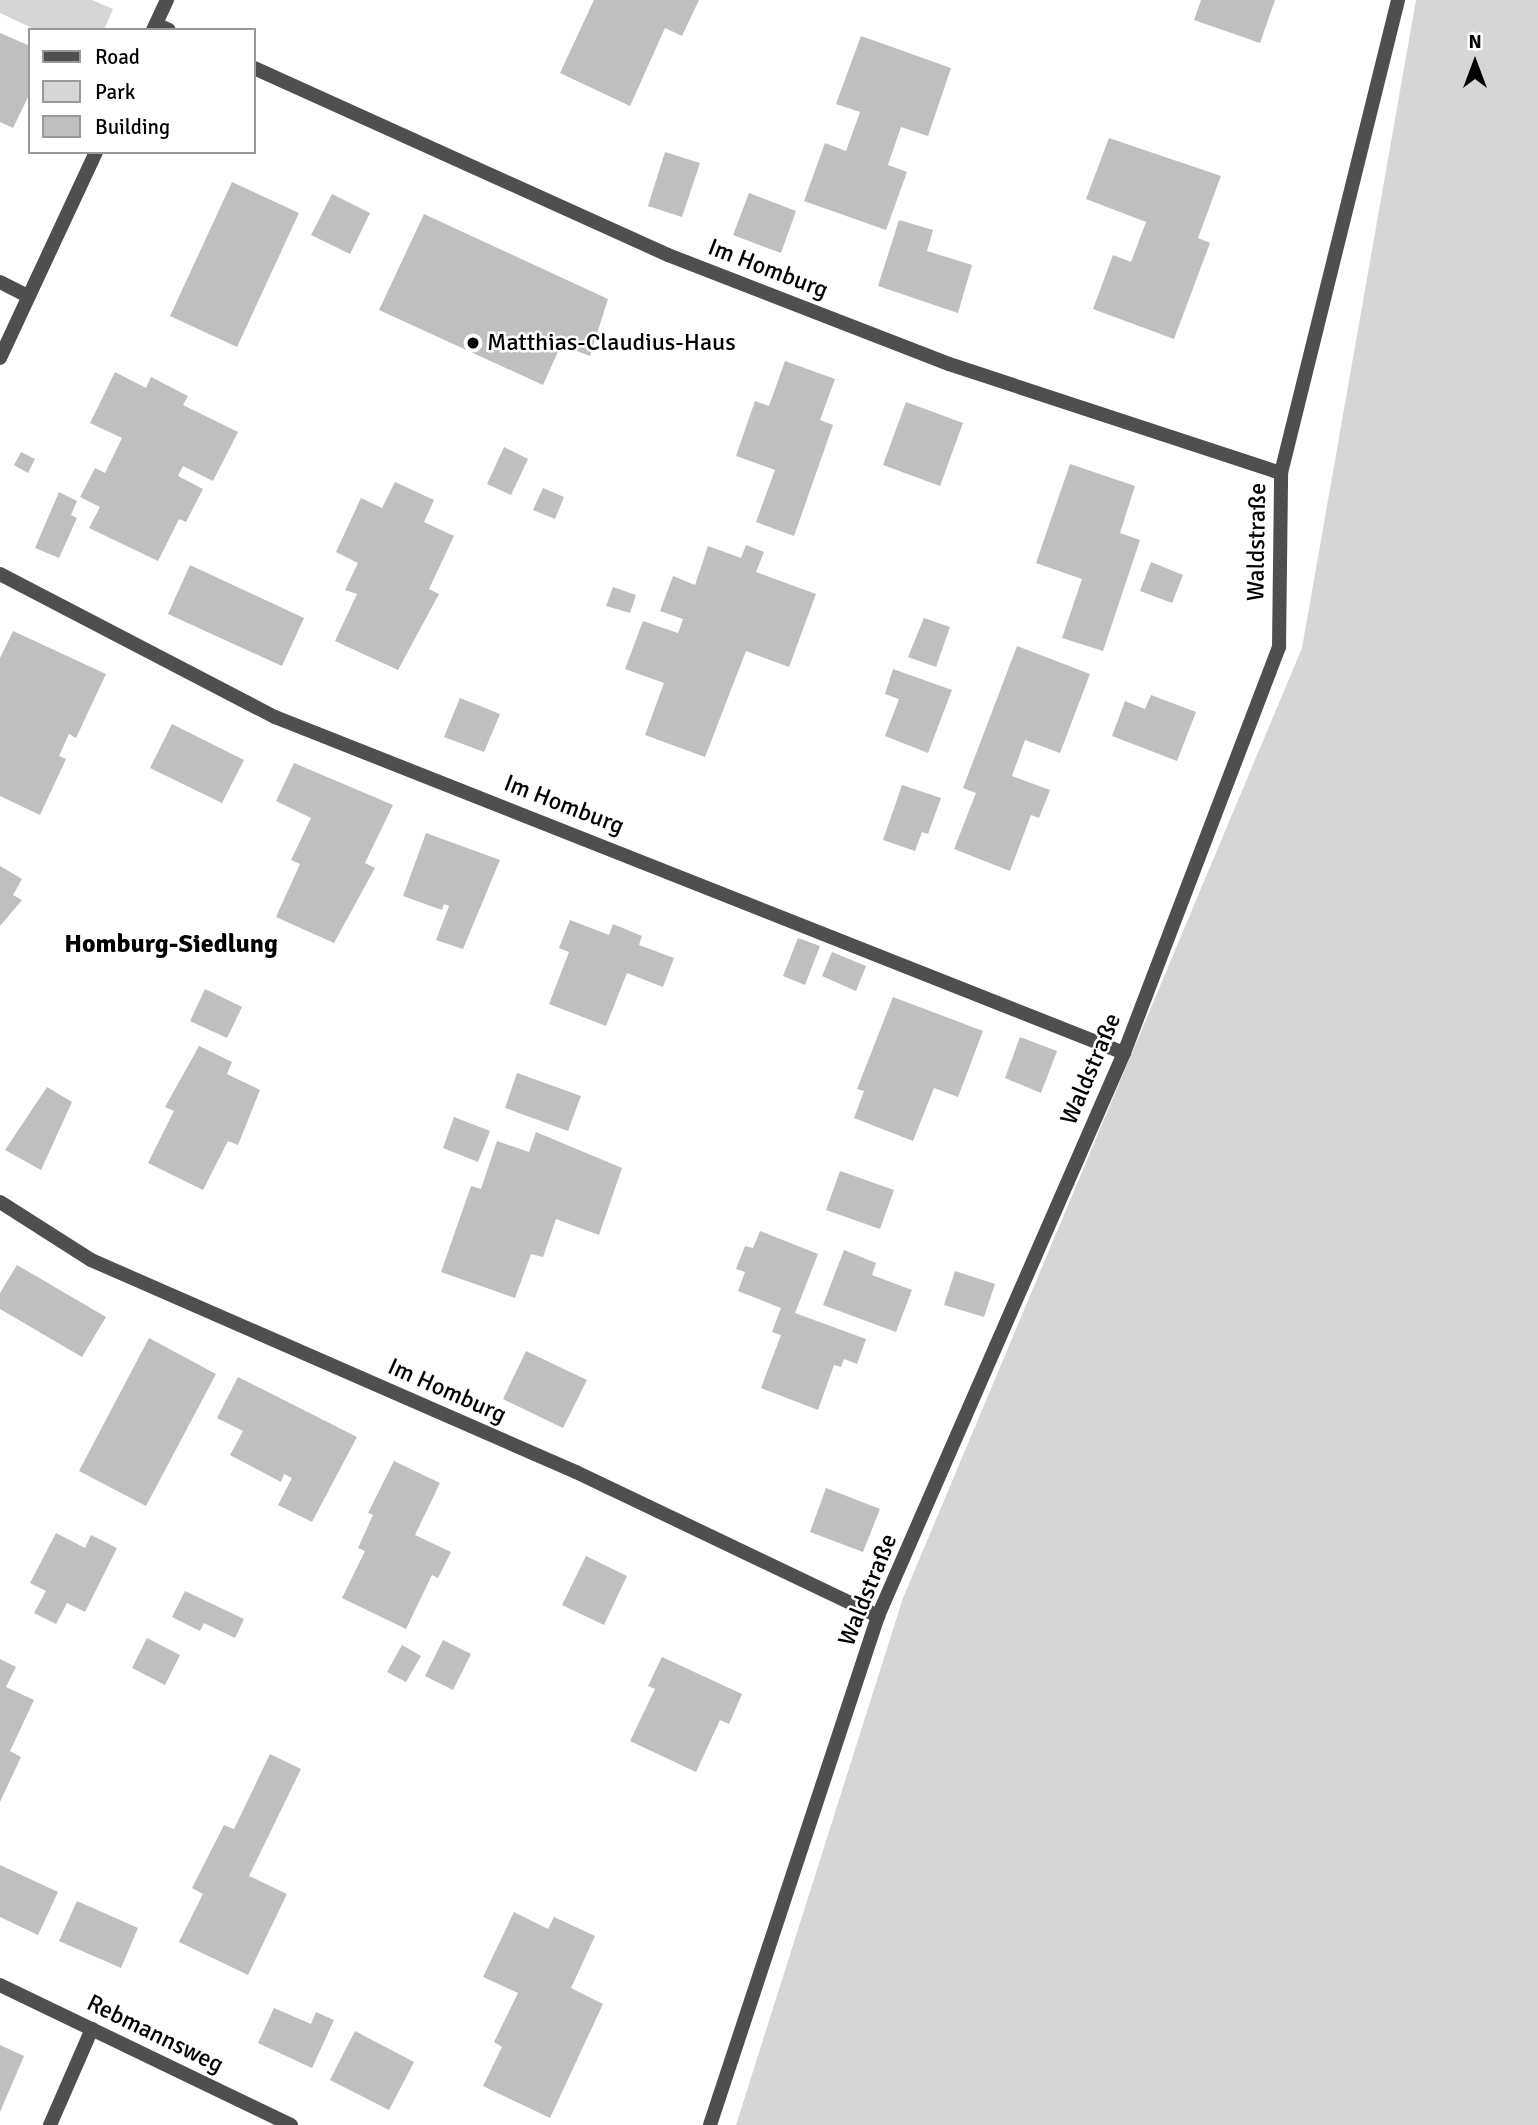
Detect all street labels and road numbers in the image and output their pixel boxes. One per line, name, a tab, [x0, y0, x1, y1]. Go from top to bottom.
street label: Im Homburg	[704, 233, 832, 305]
street label: Waldstraße	[1242, 483, 1272, 601]
street label: Im Homburg	[500, 769, 628, 841]
street label: Waldstraße	[1055, 1009, 1127, 1129]
street label: Im Homburg	[383, 1352, 511, 1430]
street label: Waldstraße	[833, 1530, 903, 1650]
street label: Rebmannsweg	[82, 1989, 228, 2079]

